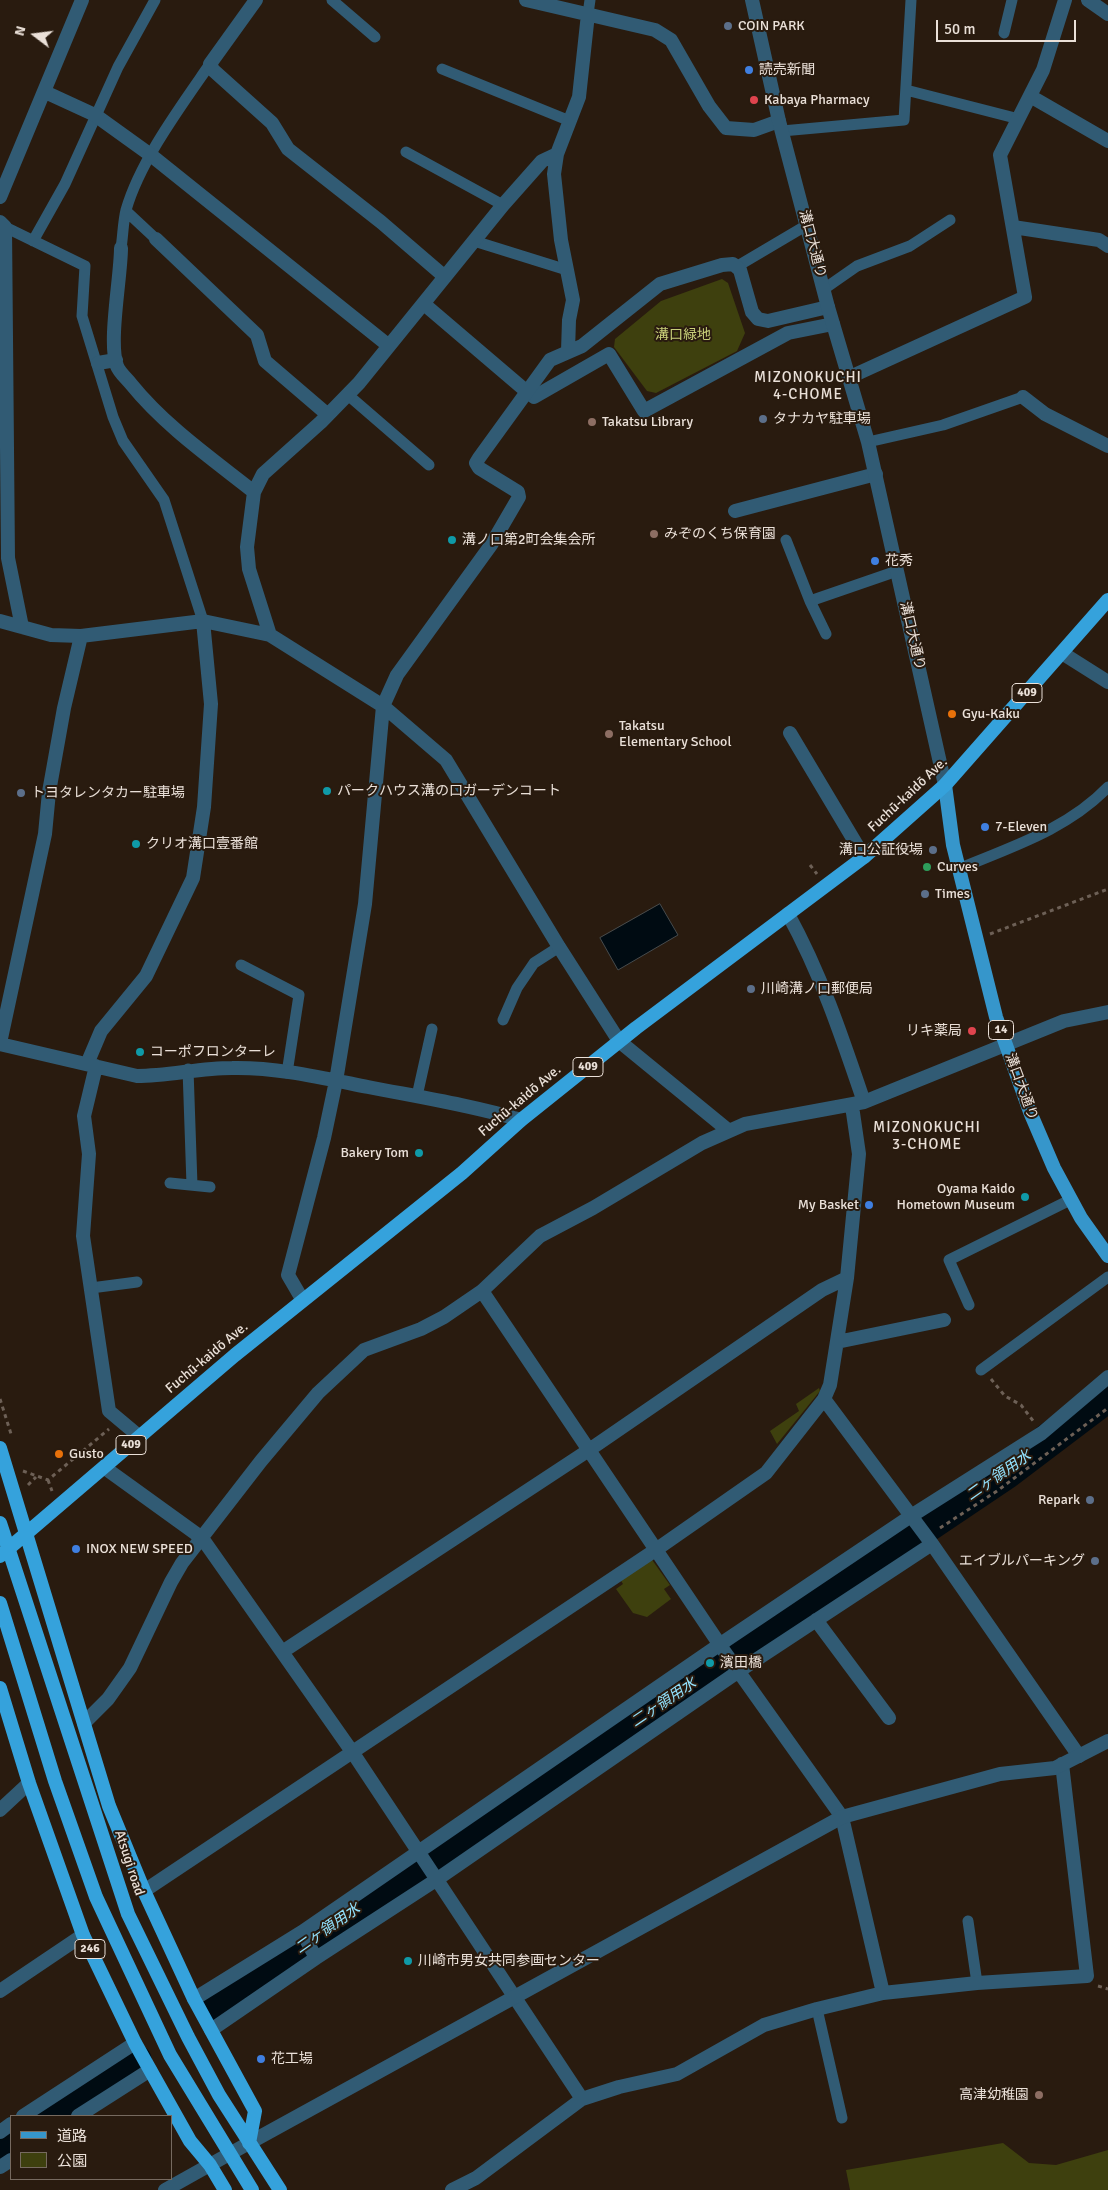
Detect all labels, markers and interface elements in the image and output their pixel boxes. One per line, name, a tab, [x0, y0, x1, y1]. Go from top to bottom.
north arrow	[10, 10, 60, 60]
scale bar	[938, 10, 1078, 42]
place label: COIN PARK	[738, 18, 805, 34]
marker: COIN PARK	[722, 20, 734, 32]
text: 50 m	[944, 20, 975, 38]
text: N	[11, 24, 30, 38]
place label: 読売新聞	[759, 62, 815, 78]
marker: 読売新聞	[743, 64, 755, 76]
place label: Kabaya Pharmacy	[764, 92, 869, 108]
marker: Kabaya Pharmacy	[748, 94, 760, 106]
street label: 溝口大通り	[795, 208, 829, 280]
park label: 溝口緑地	[655, 327, 711, 343]
district label: MIZONOKUCHI 4-CHOME	[753, 369, 863, 404]
place label: タナカヤ駐車場	[773, 411, 871, 427]
marker: タナカヤ駐車場	[757, 413, 769, 425]
place label: Takatsu Library	[602, 414, 693, 430]
marker: Takatsu Library	[586, 416, 598, 428]
place label: みぞのくち保育園	[664, 526, 776, 542]
marker: みぞのくち保育園	[648, 528, 660, 540]
place label: 溝ノ口第2町会集会所	[462, 532, 596, 548]
marker: 溝ノ口第2町会集会所	[446, 534, 458, 546]
place label: 花秀	[885, 553, 913, 569]
marker: 花秀	[869, 555, 881, 567]
street label: 溝口大通り	[896, 600, 928, 672]
road number: 409	[1012, 684, 1042, 702]
place label: Gyu-Kaku	[962, 706, 1020, 722]
marker: Gyu-Kaku	[946, 708, 958, 720]
place label: Takatsu Elementary School	[619, 718, 732, 750]
marker: Takatsu Elementary School	[603, 728, 615, 740]
street label: Fuchū-kaidō Ave.	[865, 754, 951, 836]
place label: パークハウス溝の口ガーデンコート	[337, 783, 561, 799]
place label: トヨタレンタカー駐車場	[31, 785, 185, 801]
marker: パークハウス溝の口ガーデンコート	[321, 785, 333, 797]
marker: トヨタレンタカー駐車場	[15, 787, 27, 799]
place label: 7-Eleven	[995, 819, 1047, 835]
marker: 7-Eleven	[979, 821, 991, 833]
place label: クリオ溝口壹番館	[146, 836, 258, 852]
marker: クリオ溝口壹番館	[130, 838, 142, 850]
place label: 溝口公証役場	[839, 842, 923, 858]
marker: 溝口公証役場	[927, 844, 939, 856]
place label: Curves	[937, 859, 978, 875]
marker: Curves	[921, 861, 933, 873]
place label: Times	[935, 886, 970, 902]
marker: Times	[919, 888, 931, 900]
place label: 川崎溝ノ口郵便局	[761, 981, 873, 997]
marker: 川崎溝ノ口郵便局	[745, 983, 757, 995]
road number: 14	[988, 1020, 1014, 1040]
place label: リキ薬局	[906, 1023, 962, 1039]
marker: リキ薬局	[966, 1025, 978, 1037]
place label: コーポフロンターレ	[150, 1044, 276, 1060]
marker: コーポフロンターレ	[134, 1046, 146, 1058]
street label: 溝口大通り	[1001, 1051, 1041, 1123]
road number: 409	[573, 1058, 603, 1076]
street label: Fuchū-kaidō Ave.	[475, 1062, 565, 1140]
district label: MIZONOKUCHI 3-CHOME	[872, 1119, 982, 1154]
place label: Bakery Tom	[340, 1145, 409, 1161]
marker: Bakery Tom	[413, 1147, 425, 1159]
place label: Oyama Kaido Hometown Museum	[896, 1181, 1015, 1214]
marker: Oyama Kaido Hometown Museum	[1019, 1191, 1031, 1203]
place label: My Basket	[798, 1197, 859, 1213]
marker: My Basket	[863, 1199, 875, 1211]
street label: Fuchū-kaidō Ave.	[162, 1319, 252, 1397]
road number: 409	[116, 1436, 146, 1454]
place label: Gusto	[69, 1446, 104, 1462]
water label: 二ヶ領用水	[963, 1447, 1035, 1505]
marker: Gusto	[53, 1448, 65, 1460]
place label: Repark	[1038, 1492, 1080, 1508]
marker: Repark	[1084, 1494, 1096, 1506]
place label: INOX NEW SPEED	[86, 1541, 193, 1557]
marker: INOX NEW SPEED	[70, 1543, 82, 1555]
place label: エイブルパーキング	[959, 1553, 1085, 1569]
marker: エイブルパーキング	[1089, 1555, 1101, 1567]
place label: 濱田橋	[720, 1655, 762, 1671]
marker: 濱田橋	[704, 1657, 716, 1669]
water label: 二ヶ領用水	[628, 1675, 700, 1731]
street label: Atsugi road	[111, 1828, 147, 1898]
water label: 二ヶ領用水	[292, 1900, 364, 1958]
road number: 246	[75, 1940, 105, 1958]
place label: 川崎市男女共同参画センター	[418, 1953, 600, 1969]
marker: 川崎市男女共同参画センター	[402, 1955, 414, 1967]
place label: 花工場	[271, 2051, 313, 2067]
marker: 花工場	[255, 2053, 267, 2065]
place label: 高津幼稚園	[959, 2087, 1029, 2103]
marker: 高津幼稚園	[1033, 2089, 1045, 2101]
legend	[10, 2115, 172, 2180]
text: 道路	[57, 2127, 87, 2145]
text: 公園	[57, 2152, 87, 2170]

